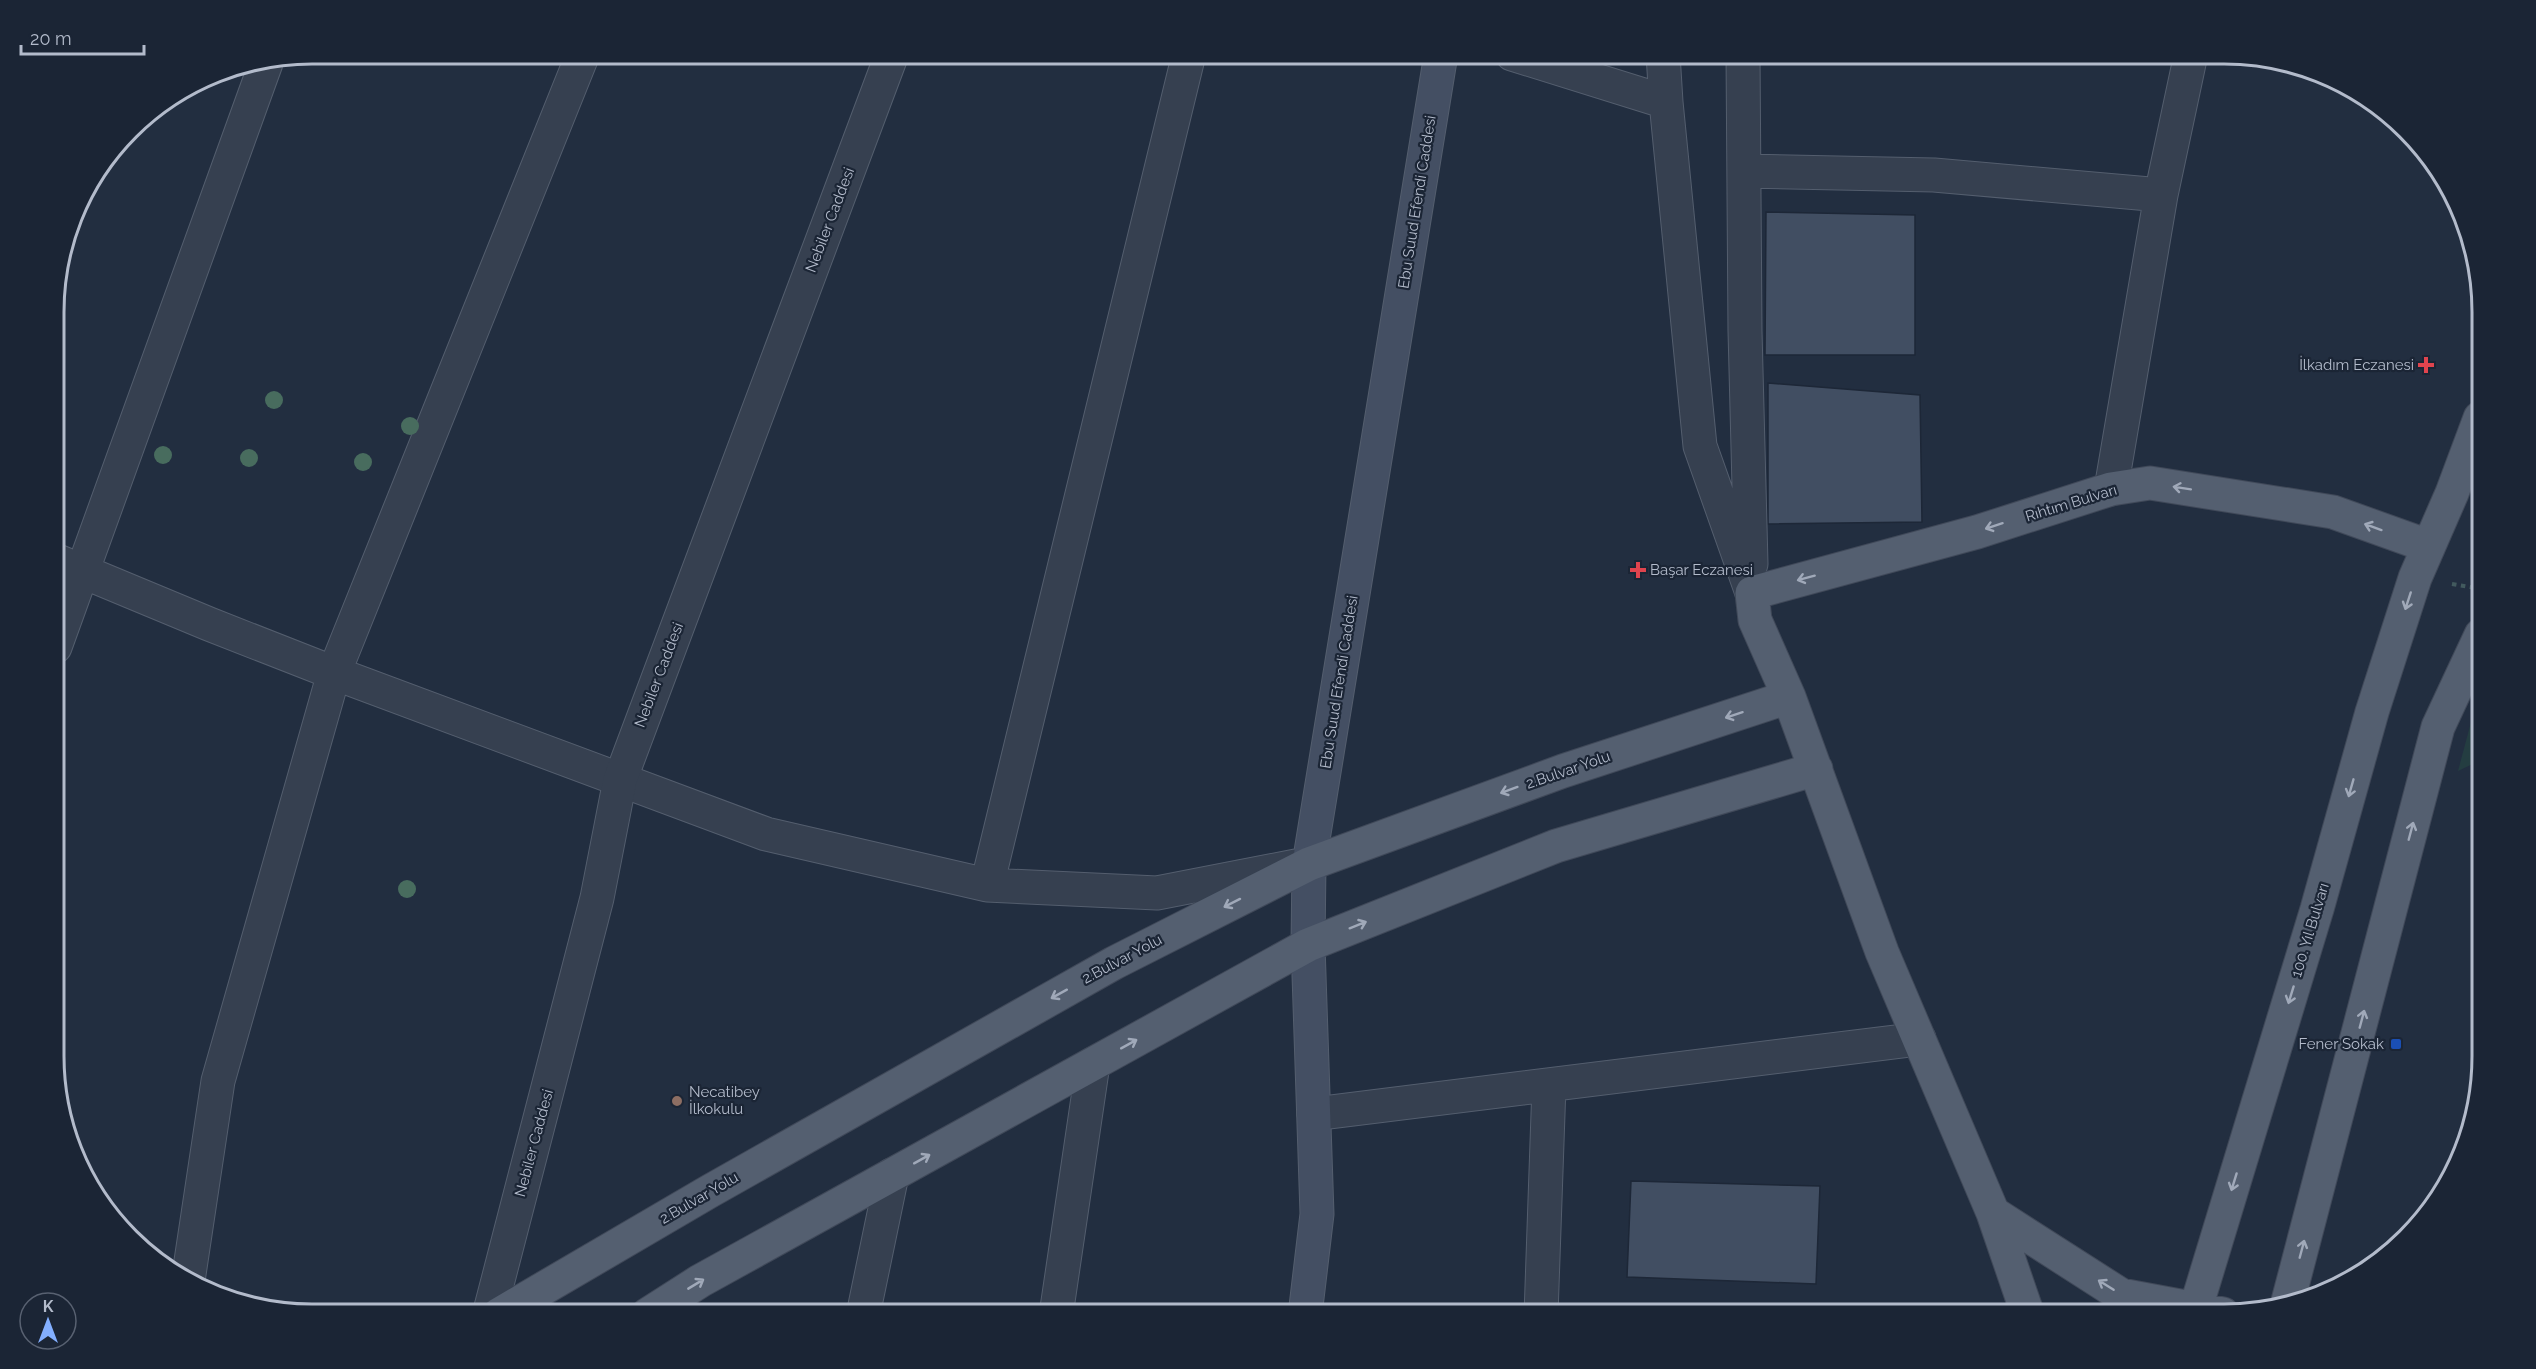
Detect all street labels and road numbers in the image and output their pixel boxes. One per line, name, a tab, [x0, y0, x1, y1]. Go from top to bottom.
street label: Ebu Suud Efendi Caddesi	[1394, 114, 1440, 290]
street label: Nebiler Caddesi	[802, 165, 858, 275]
street label: Rıhtım Bulvarı	[2023, 481, 2119, 525]
street label: Ebu Suud Efendi Caddesi	[1316, 594, 1362, 770]
street label: Nebiler Caddesi	[631, 620, 687, 730]
street label: 2.Bulvar Yolu	[1524, 747, 1613, 793]
street label: 100. Yıl Bulvarı	[2287, 881, 2333, 979]
street label: 2.Bulvar Yolu	[1079, 930, 1165, 988]
street label: Nebiler Caddesi	[511, 1087, 557, 1199]
street label: 2.Bulvar Yolu	[656, 1168, 742, 1228]

